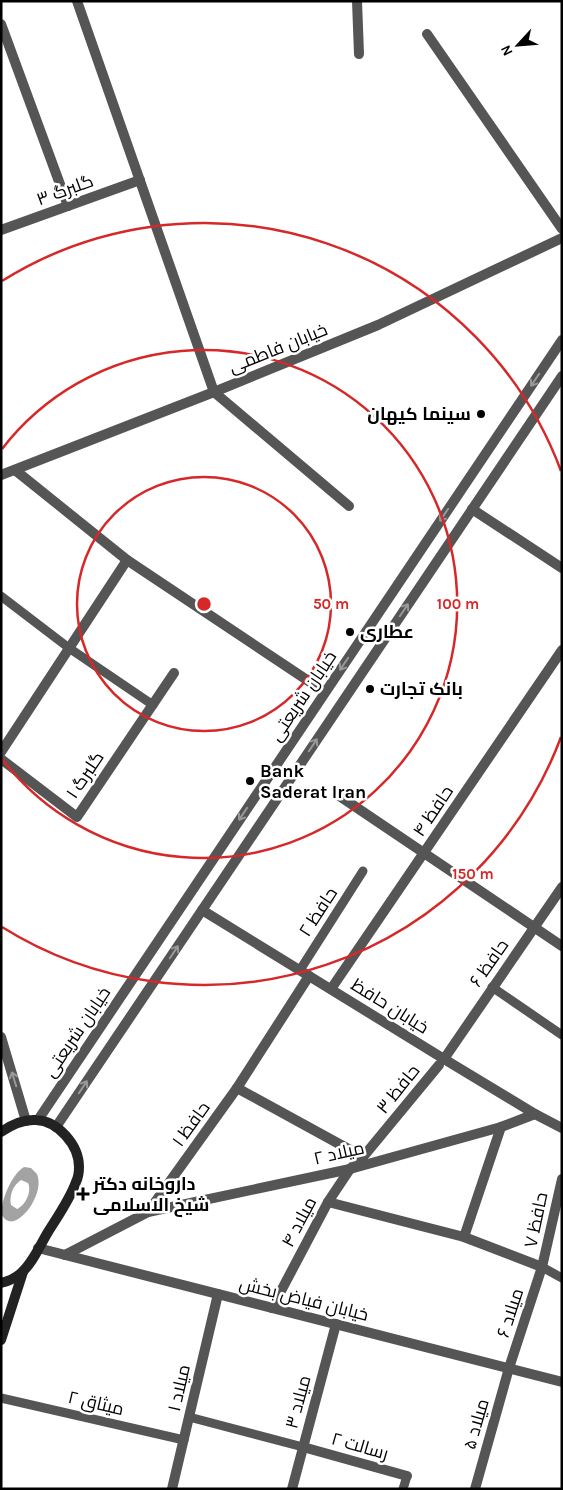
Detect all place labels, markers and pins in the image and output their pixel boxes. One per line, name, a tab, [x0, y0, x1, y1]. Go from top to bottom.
place label: سینما کیهان	[367, 403, 471, 425]
marker: سینما کیهان	[475, 408, 487, 420]
centre of rings	[195, 595, 213, 613]
place label: عطاری	[360, 621, 414, 643]
marker: عطاری	[344, 626, 356, 638]
place label: بانک تجارت	[380, 678, 463, 700]
marker: بانک تجارت	[364, 683, 376, 695]
place label: Bank Saderat Iran	[260, 760, 366, 803]
marker: Bank Saderat Iran	[244, 775, 256, 787]
place label: داروخانه دکتر شیخ الاسلامی	[92, 1173, 209, 1217]
marker: داروخانه دکتر شیخ الاسلامی	[77, 1188, 89, 1200]

